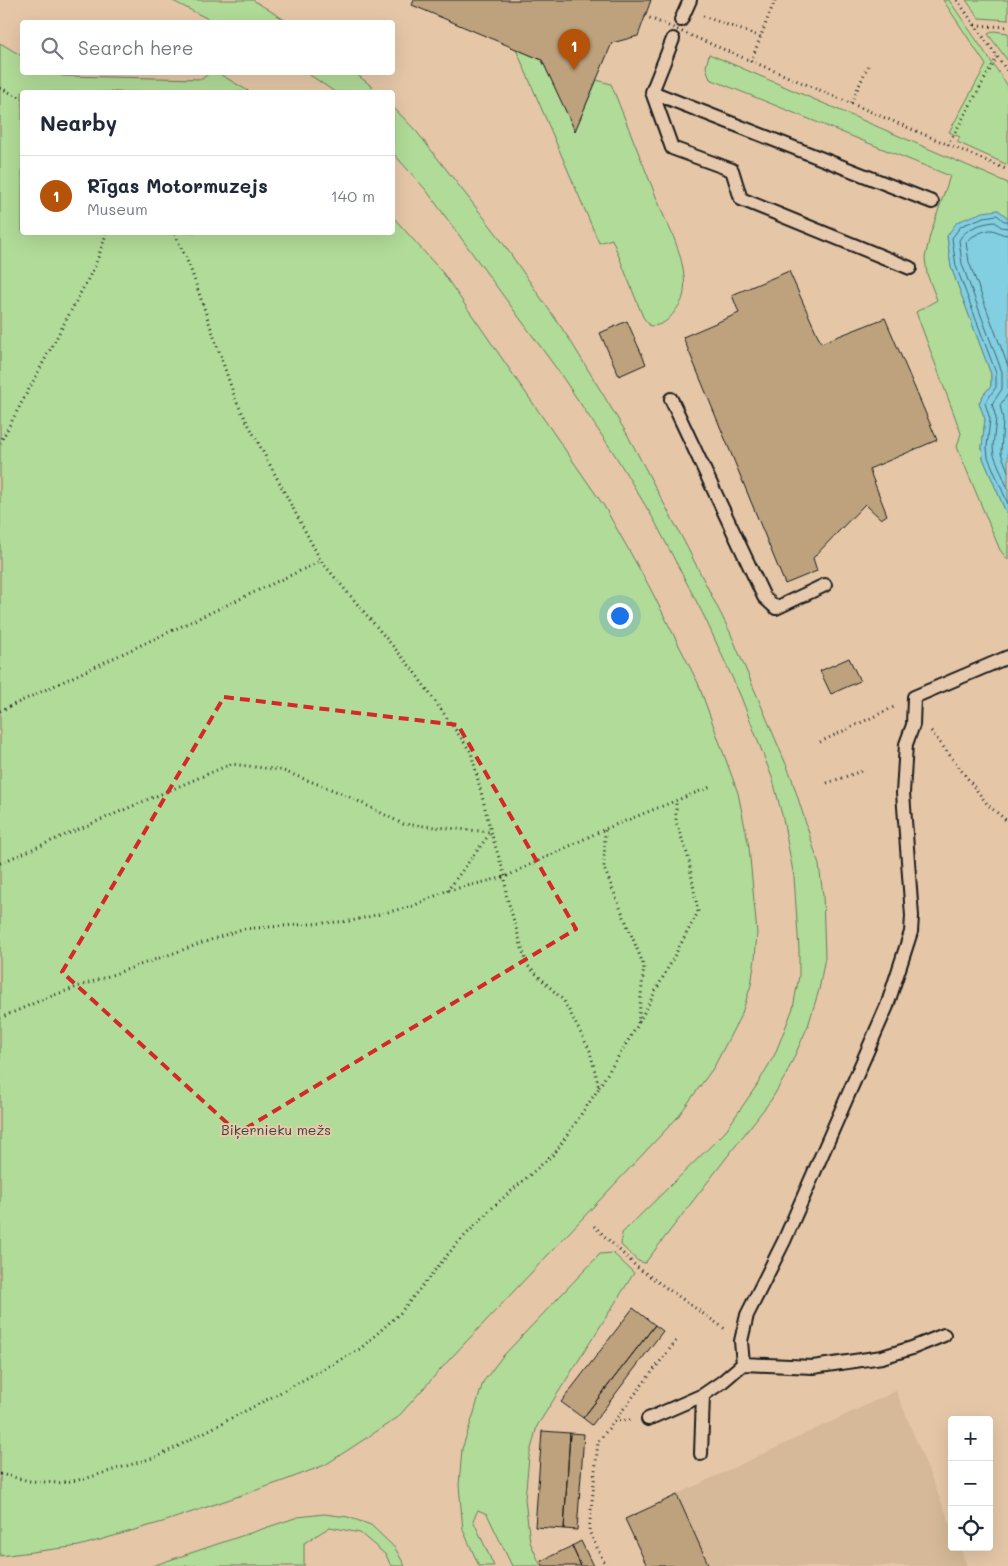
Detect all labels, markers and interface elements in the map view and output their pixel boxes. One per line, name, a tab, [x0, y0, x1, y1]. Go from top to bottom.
search box	[20, 20, 395, 75]
pin: 1	[558, 29, 590, 70]
icon: search	[38, 34, 66, 62]
text: Search here	[78, 35, 194, 60]
text: Nearby	[40, 109, 117, 136]
text: Rīgas Motormuzejs	[87, 173, 268, 198]
text: 1	[52, 185, 60, 206]
text: 140 m	[331, 185, 375, 206]
text: Museum	[87, 198, 148, 219]
your location	[607, 603, 633, 629]
park label: Biķernieku mežs	[221, 1120, 331, 1139]
map controls	[948, 1416, 993, 1551]
button: +	[948, 1416, 993, 1461]
button: −	[948, 1461, 993, 1506]
button: locate	[948, 1506, 993, 1551]

